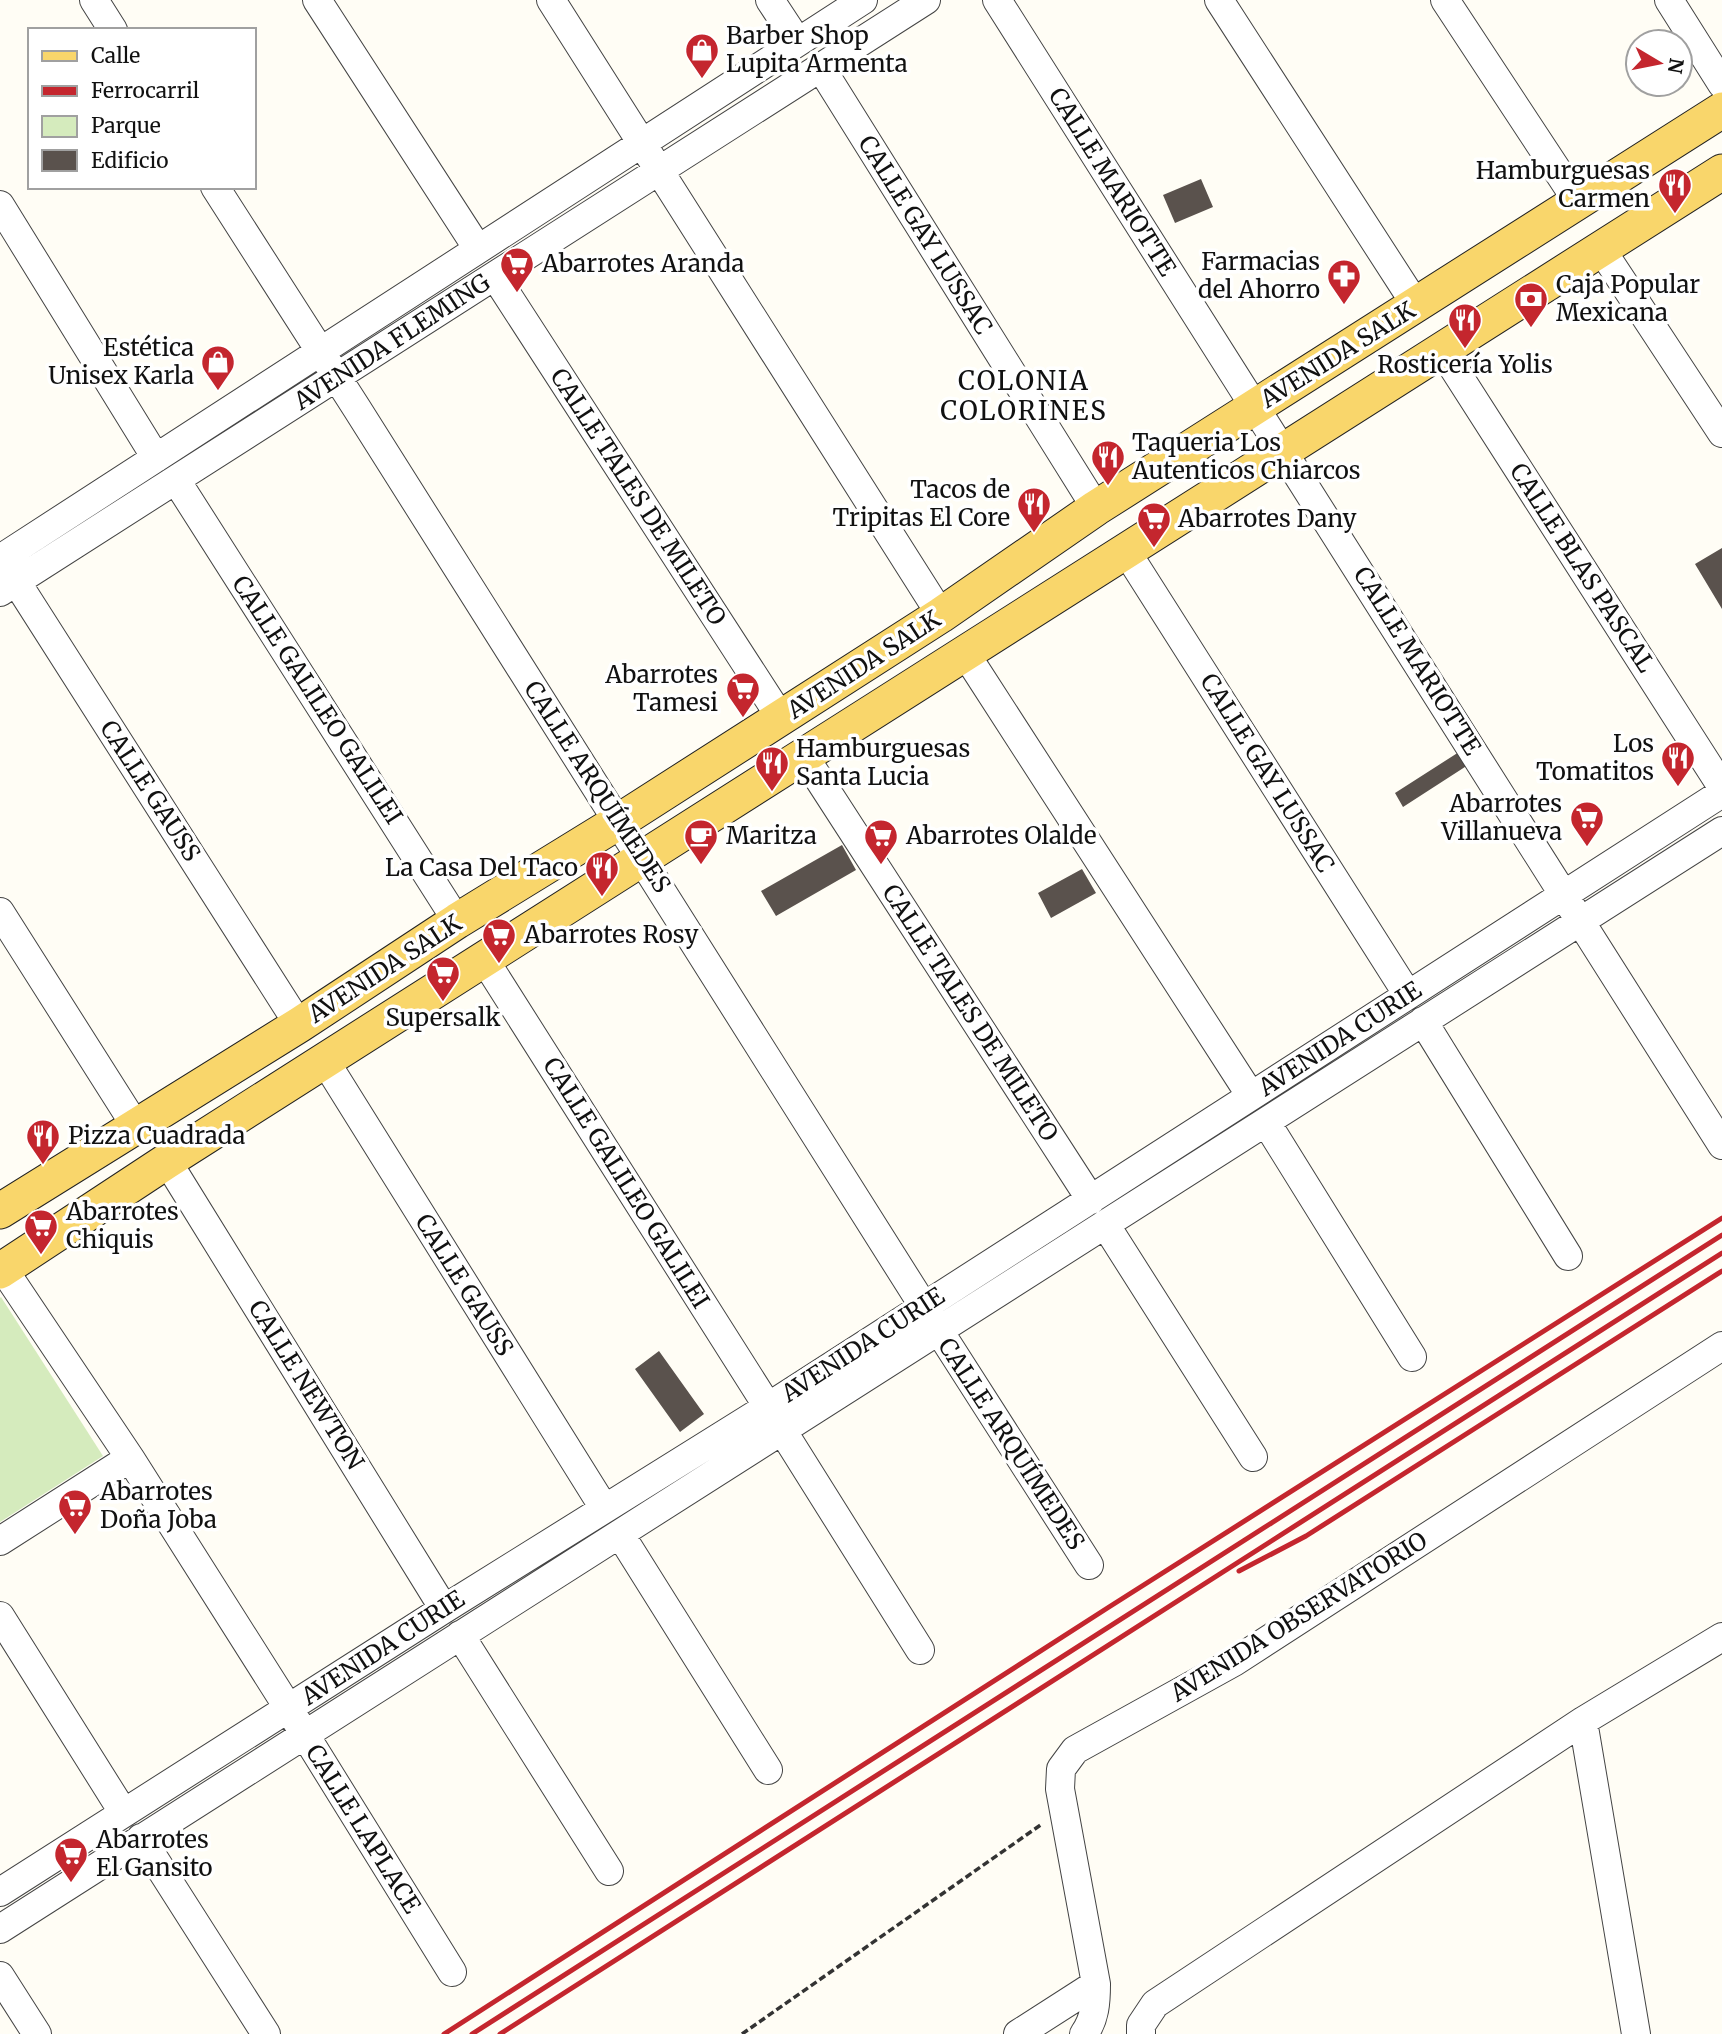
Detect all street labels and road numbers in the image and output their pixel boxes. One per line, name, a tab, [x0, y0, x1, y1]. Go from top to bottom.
street label: CALLE MARIOTTE	[1042, 82, 1183, 282]
street label: CALLE GAY LUSSAC	[852, 130, 999, 340]
street label: AVENIDA FLEMING	[287, 266, 496, 417]
street label: AVENIDA SALK	[1254, 294, 1422, 415]
street label: CALLE TALES DE MILETO	[544, 362, 733, 631]
street label: CALLE BLAS PASCAL	[1503, 457, 1662, 678]
street label: CALLE MARIOTTE	[1347, 561, 1488, 761]
street label: CALLE GALILEO GALILEI	[225, 570, 409, 830]
street label: AVENIDA SALK	[780, 603, 947, 726]
street label: CALLE GAY LUSSAC	[1194, 668, 1341, 878]
street label: CALLE ARQUÍMEDES	[517, 674, 678, 899]
street label: CALLE GAUSS	[93, 714, 207, 867]
street label: CALLE TALES DE MILETO	[876, 878, 1065, 1147]
street label: AVENIDA SALK	[301, 907, 468, 1030]
street label: AVENIDA CURIE	[1252, 974, 1428, 1103]
street label: CALLE GALILEO GALILEI	[536, 1052, 716, 1314]
street label: CALLE GAUSS	[408, 1208, 520, 1361]
street label: AVENIDA CURIE	[775, 1280, 951, 1409]
street label: CALLE NEWTON	[242, 1294, 371, 1476]
street label: CALLE ARQUÍMEDES	[931, 1331, 1092, 1556]
street label: AVENIDA OBSERVATORIO	[1164, 1525, 1433, 1709]
street label: AVENIDA CURIE	[295, 1583, 471, 1712]
street label: CALLE LAPLACE	[299, 1739, 428, 1920]

